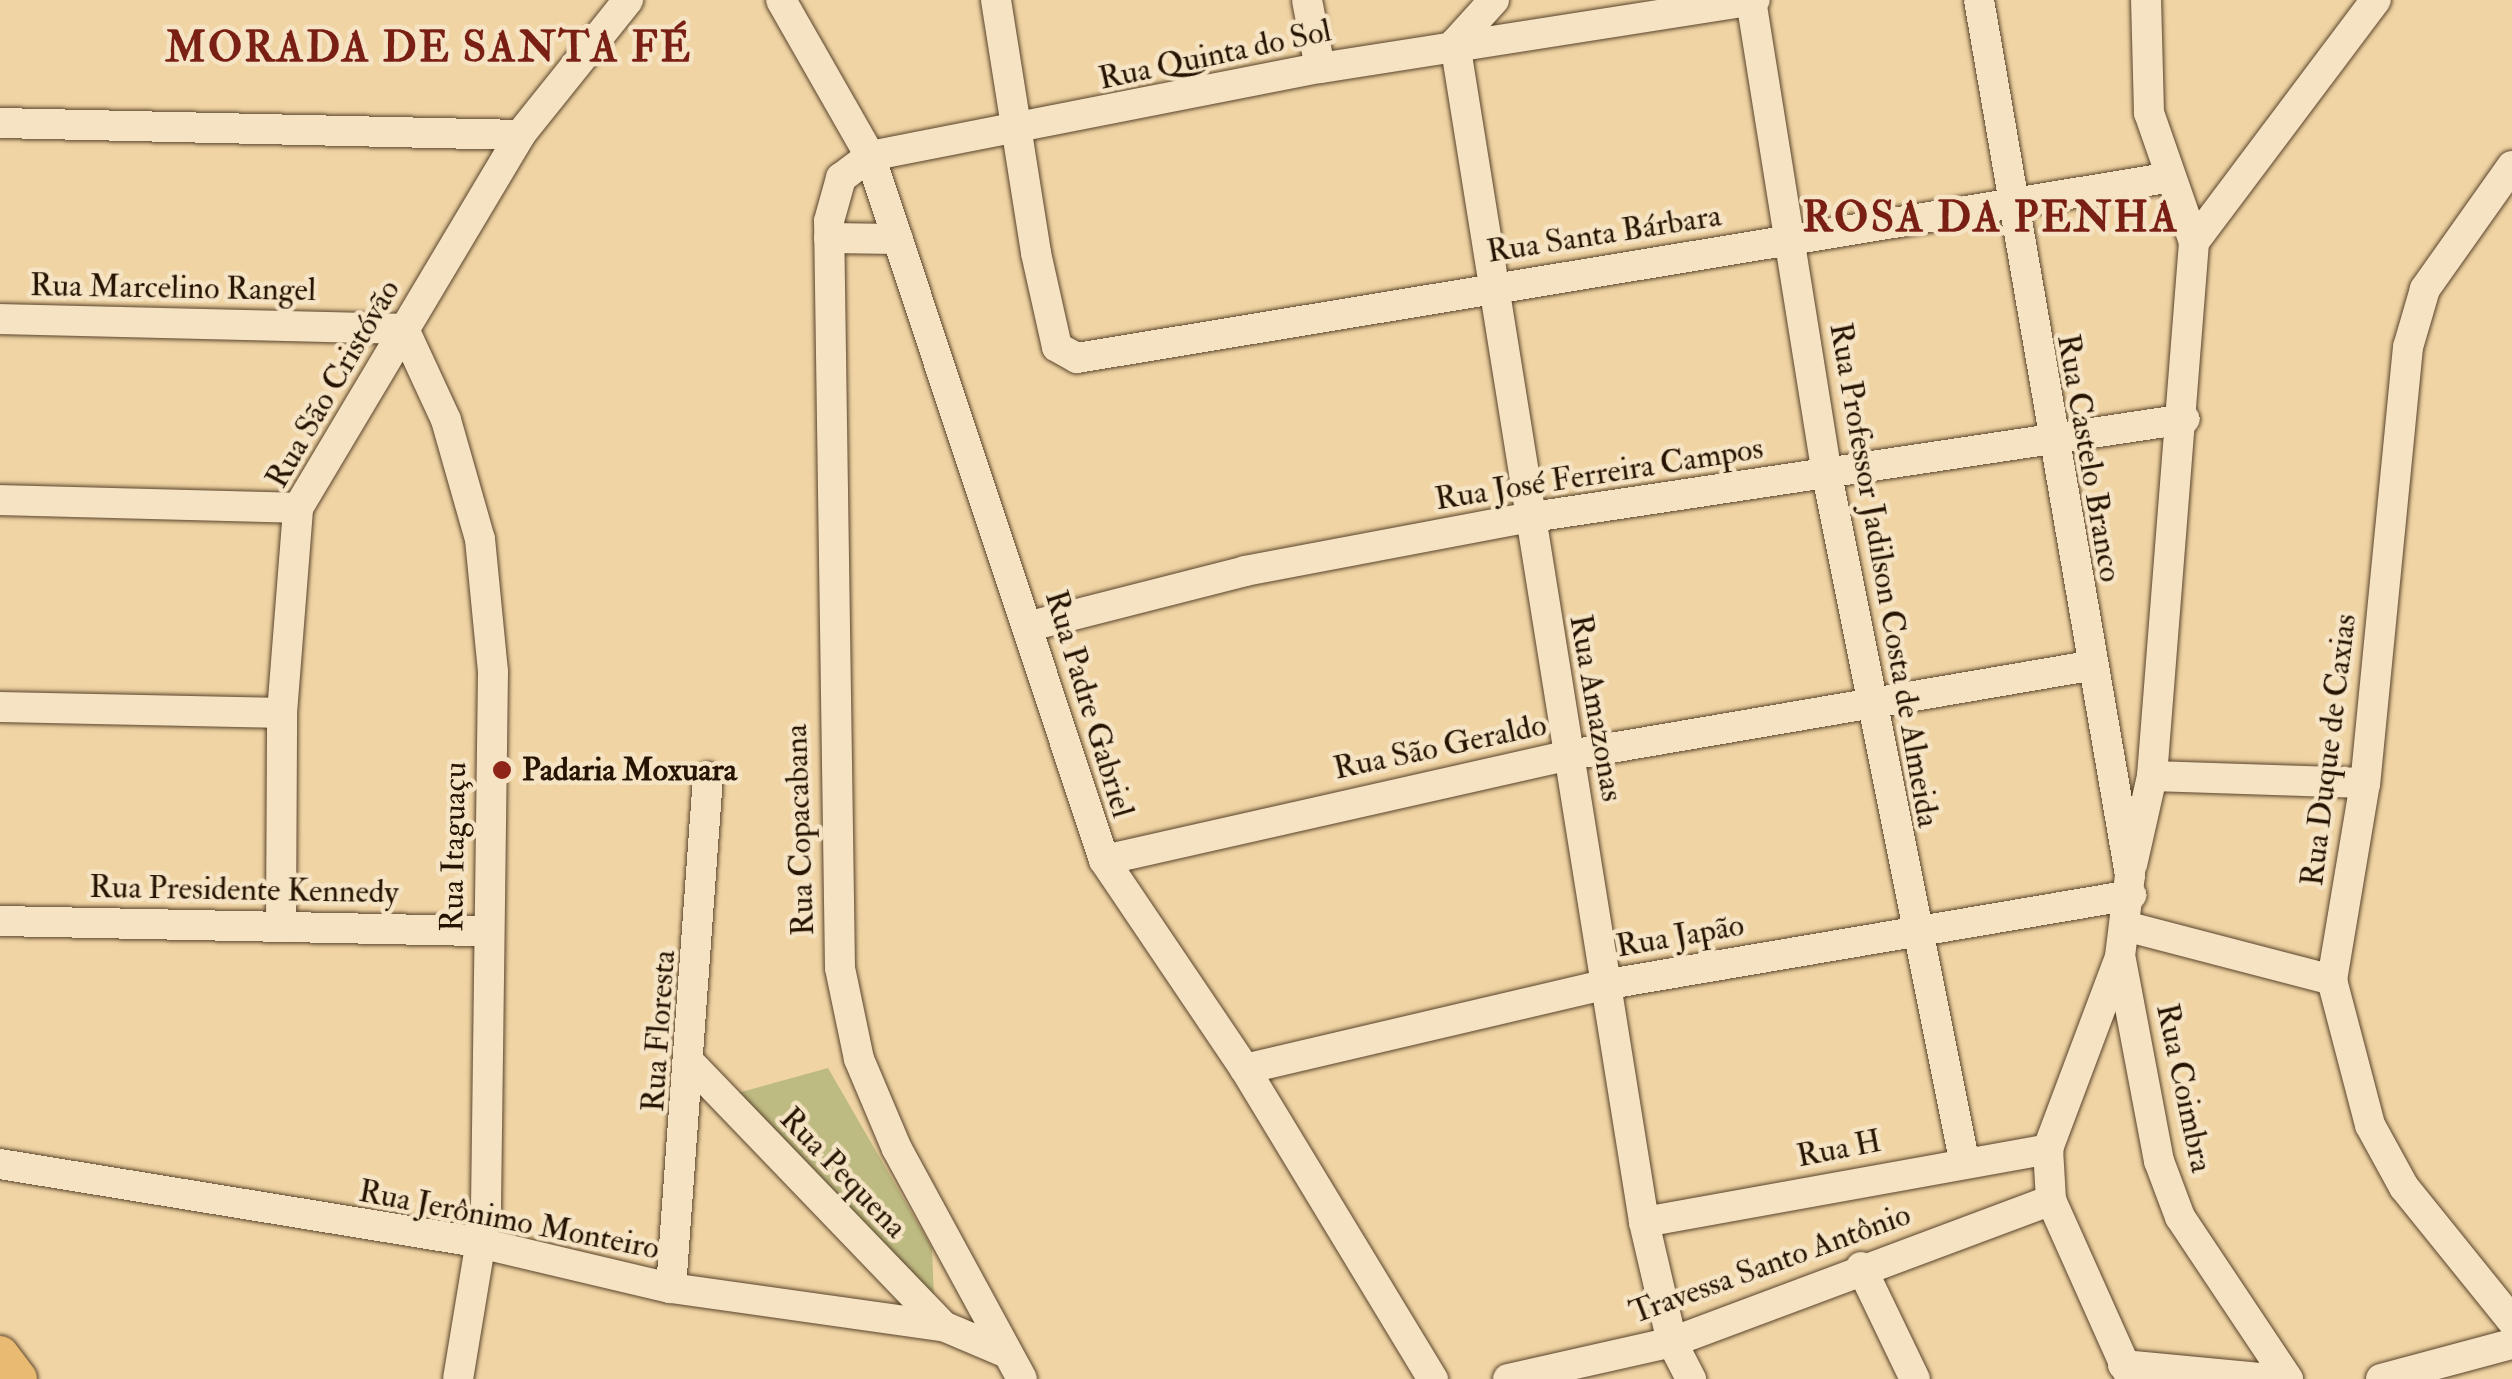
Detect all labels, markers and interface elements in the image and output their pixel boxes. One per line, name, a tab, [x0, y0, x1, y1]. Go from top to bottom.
street label: Rua Quinta do Sol	[1095, 12, 1335, 98]
district label: MORADA DE SANTA FÉ	[165, 23, 693, 73]
district label: ROSA DA PENHA	[1802, 193, 2180, 243]
street label: Rua Santa Bárbara	[1484, 197, 1724, 271]
street label: Rua Marcelino Rangel	[30, 266, 316, 310]
street label: Rua São Cristóvão	[258, 273, 408, 495]
street label: Rua Professor Jadilson Costa de Almeida	[1821, 320, 1947, 830]
street label: Rua Castelo Branco	[2048, 331, 2130, 585]
street label: Rua José Ferreira Campos	[1432, 429, 1766, 519]
street label: Rua Padre Gabriel	[1036, 586, 1142, 822]
street label: Rua Amazonas	[1561, 612, 1631, 804]
street label: Rua Duque de Caxias	[2293, 612, 2365, 888]
street label: Rua São Geraldo	[1330, 706, 1550, 788]
street label: Rua Copacabana	[777, 724, 823, 936]
place label: Padaria Moxuara	[522, 751, 737, 789]
marker: Padaria Moxuara	[491, 759, 513, 781]
street label: Rua Itaguaçu	[433, 762, 475, 932]
street label: Rua Presidente Kennedy	[89, 868, 399, 912]
street label: Rua Japão	[1613, 906, 1747, 966]
street label: Rua Floresta	[634, 949, 684, 1113]
street label: Rua Coimbra	[2147, 1000, 2221, 1176]
street label: Rua Pequena	[771, 1100, 915, 1246]
street label: Rua H	[1793, 1122, 1885, 1176]
street label: Rua Jerônimo Monteiro	[355, 1172, 663, 1268]
street label: Travessa Santo Antônio	[1624, 1195, 1916, 1333]

